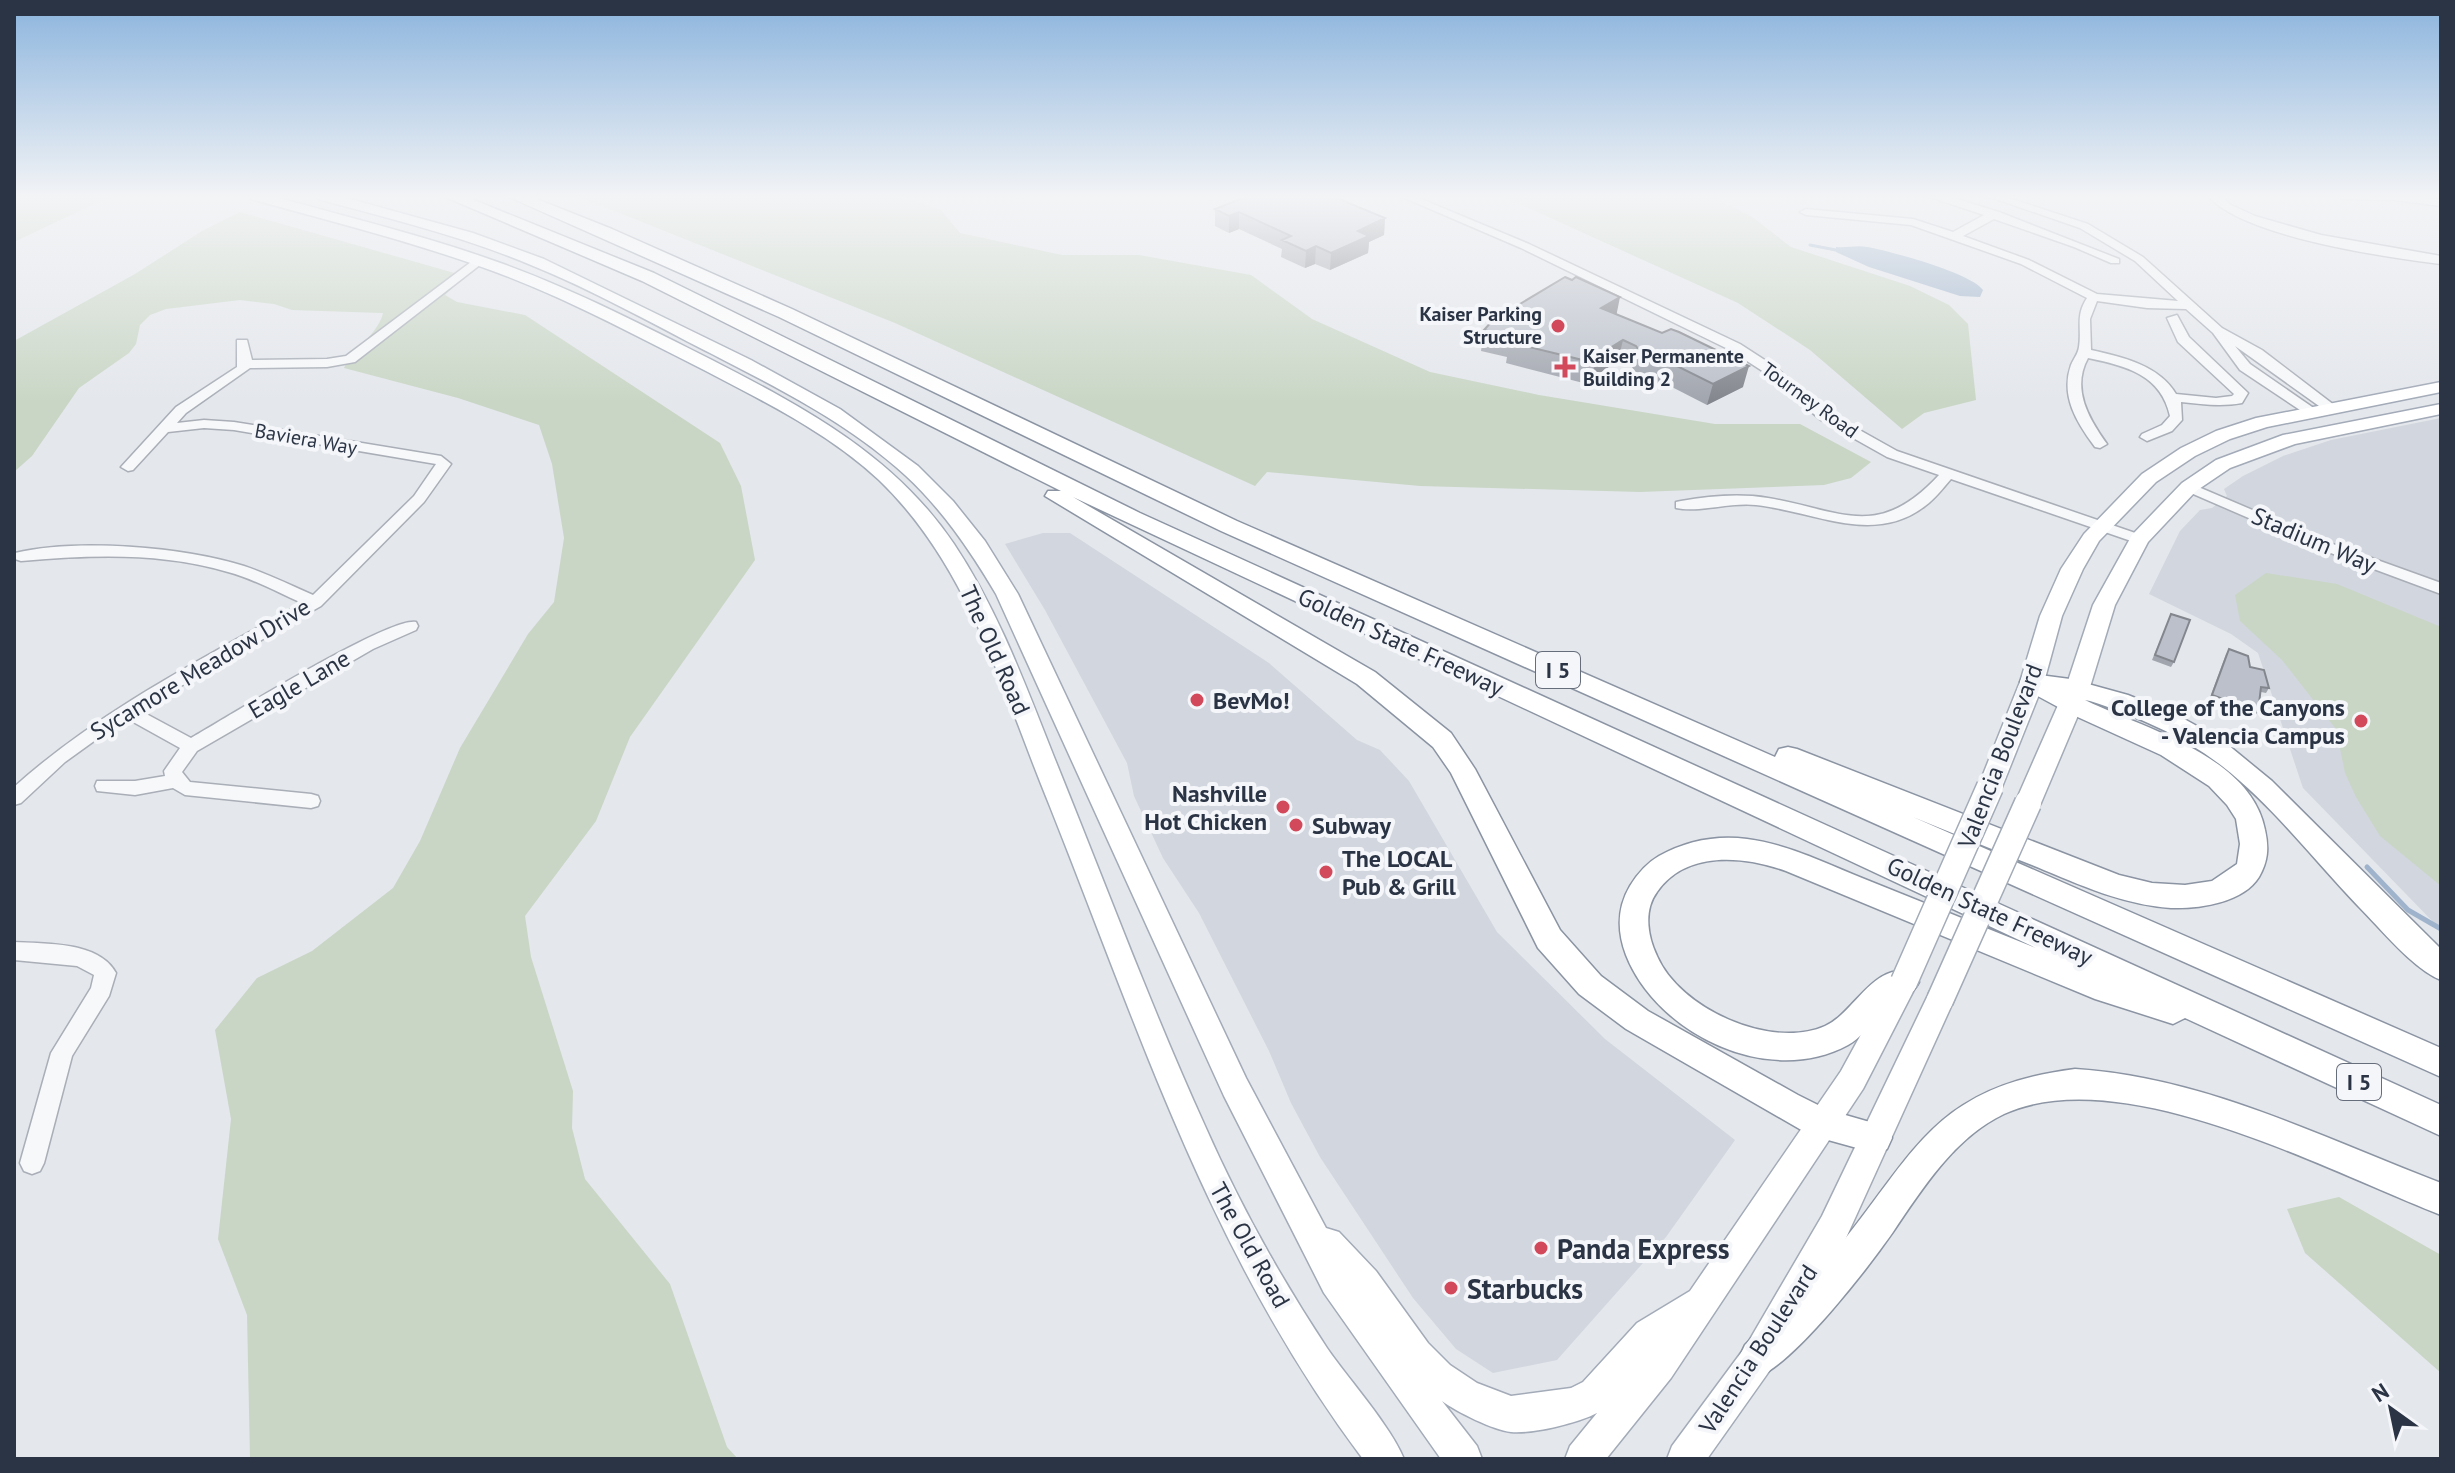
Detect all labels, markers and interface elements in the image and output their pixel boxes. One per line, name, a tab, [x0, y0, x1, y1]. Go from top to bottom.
place label: Kaiser Parking Structure	[1419, 301, 1542, 350]
marker: Kaiser Parking Structure	[1549, 317, 1567, 335]
place label: Kaiser Permanente Building 2	[1583, 343, 1744, 392]
marker: Kaiser Permanente Building 2	[1554, 356, 1576, 378]
street label: Tourney Road	[1756, 356, 1864, 444]
street label: Baviera Way	[253, 417, 360, 461]
street label: Stadium Way	[2247, 500, 2381, 580]
street label: The Old Road	[953, 580, 1037, 720]
street label: Golden State Freeway	[1293, 581, 1509, 703]
street label: Sycamore Meadow Drive	[84, 591, 316, 747]
street label: Eagle Lane	[243, 642, 355, 726]
road number: I 5	[1536, 652, 1580, 688]
street label: Valencia Boulevard	[1950, 659, 2049, 854]
place label: BevMo!	[1213, 685, 1290, 716]
marker: BevMo!	[1188, 691, 1206, 709]
place label: College of the Canyons - Valencia Campus	[2111, 692, 2345, 751]
marker: College of the Canyons - Valencia Campus	[2352, 712, 2370, 730]
place label: Nashville Hot Chicken	[1144, 778, 1267, 837]
marker: Nashville Hot Chicken	[1274, 798, 1292, 816]
place label: Subway	[1312, 810, 1391, 841]
marker: Subway	[1287, 816, 1305, 834]
place label: The LOCAL Pub & Grill	[1342, 843, 1457, 902]
street label: Golden State Freeway	[1882, 850, 2098, 972]
marker: The LOCAL Pub & Grill	[1317, 863, 1335, 881]
road number: I 5	[2337, 1064, 2381, 1100]
street label: The Old Road	[1203, 1177, 1297, 1313]
place label: Panda Express	[1557, 1230, 1730, 1267]
marker: Panda Express	[1532, 1239, 1550, 1257]
street label: Valencia Boulevard	[1691, 1259, 1824, 1440]
place label: Starbucks	[1467, 1270, 1583, 1307]
marker: Starbucks	[1442, 1279, 1460, 1297]
north arrow	[2351, 1369, 2431, 1449]
text: N	[2366, 1377, 2394, 1408]

